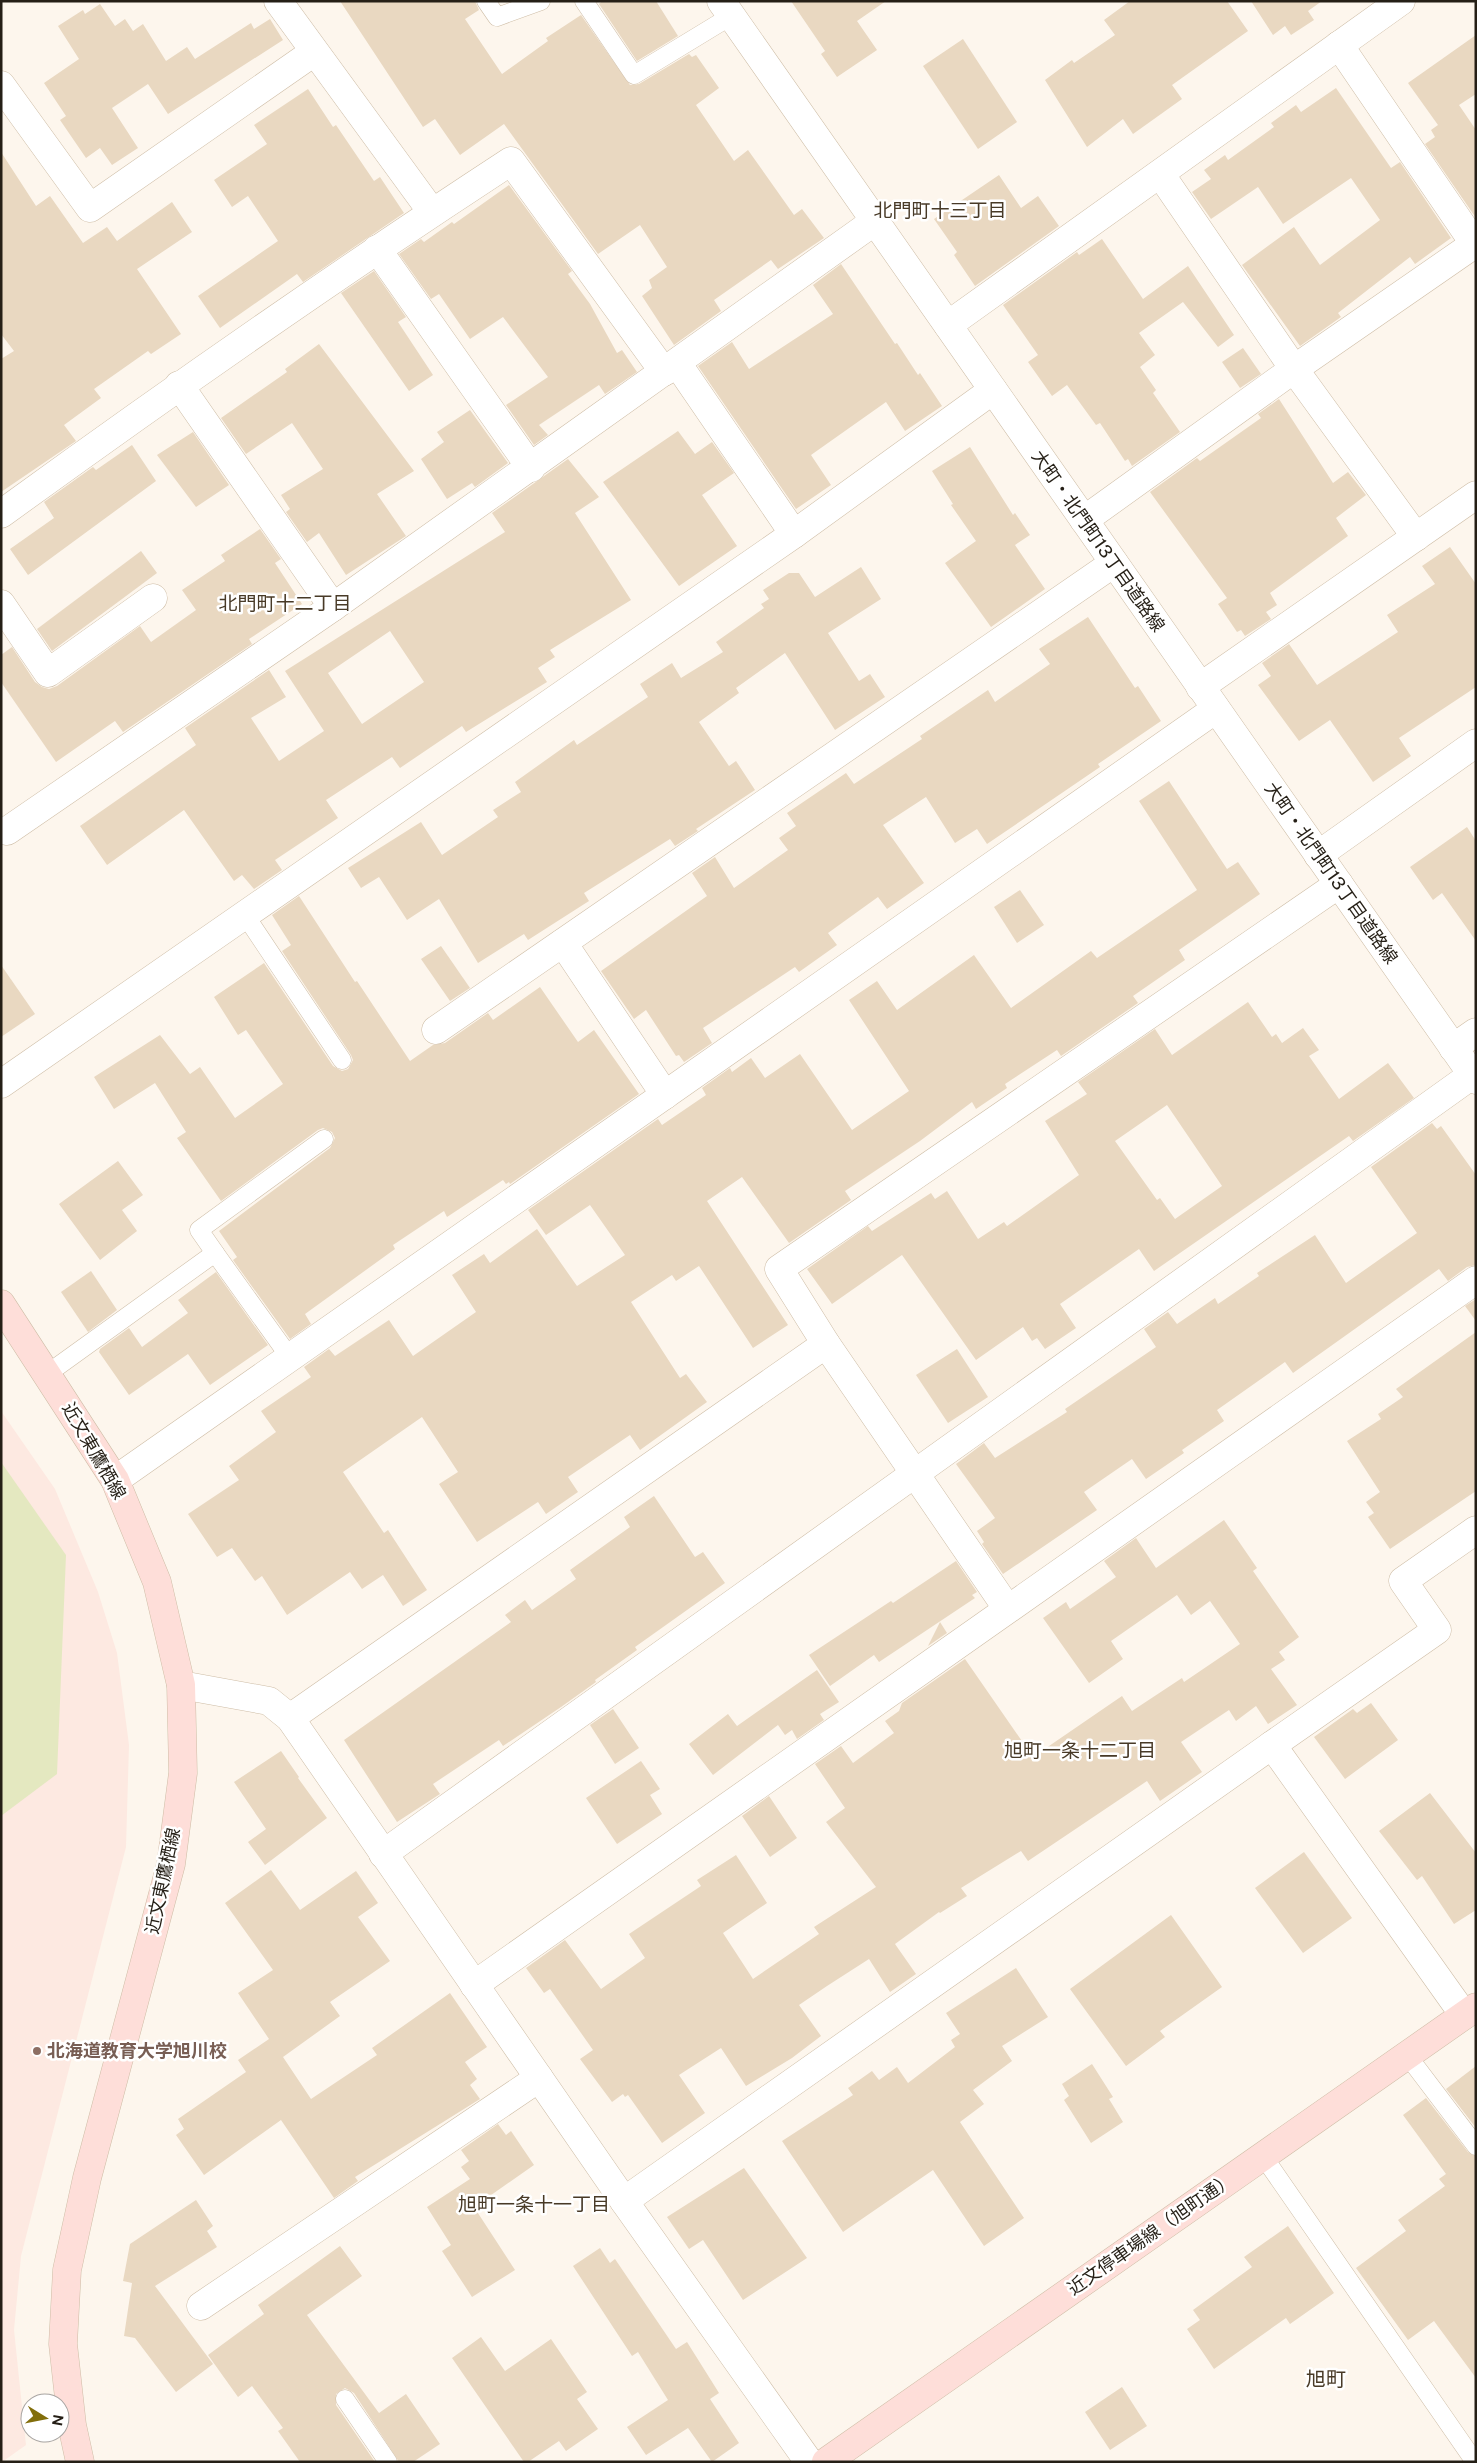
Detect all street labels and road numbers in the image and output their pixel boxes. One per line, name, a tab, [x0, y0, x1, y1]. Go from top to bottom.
street label: 大町・北門町13丁目道路線	[1028, 446, 1169, 635]
street label: 大町・北門町13丁目道路線	[1261, 778, 1402, 967]
street label: 近文東鷹栖線	[58, 1399, 131, 1503]
street label: 近文東鷹栖線	[141, 1826, 184, 1936]
street label: 近文停車場線（旭町通）	[1064, 2168, 1238, 2299]

